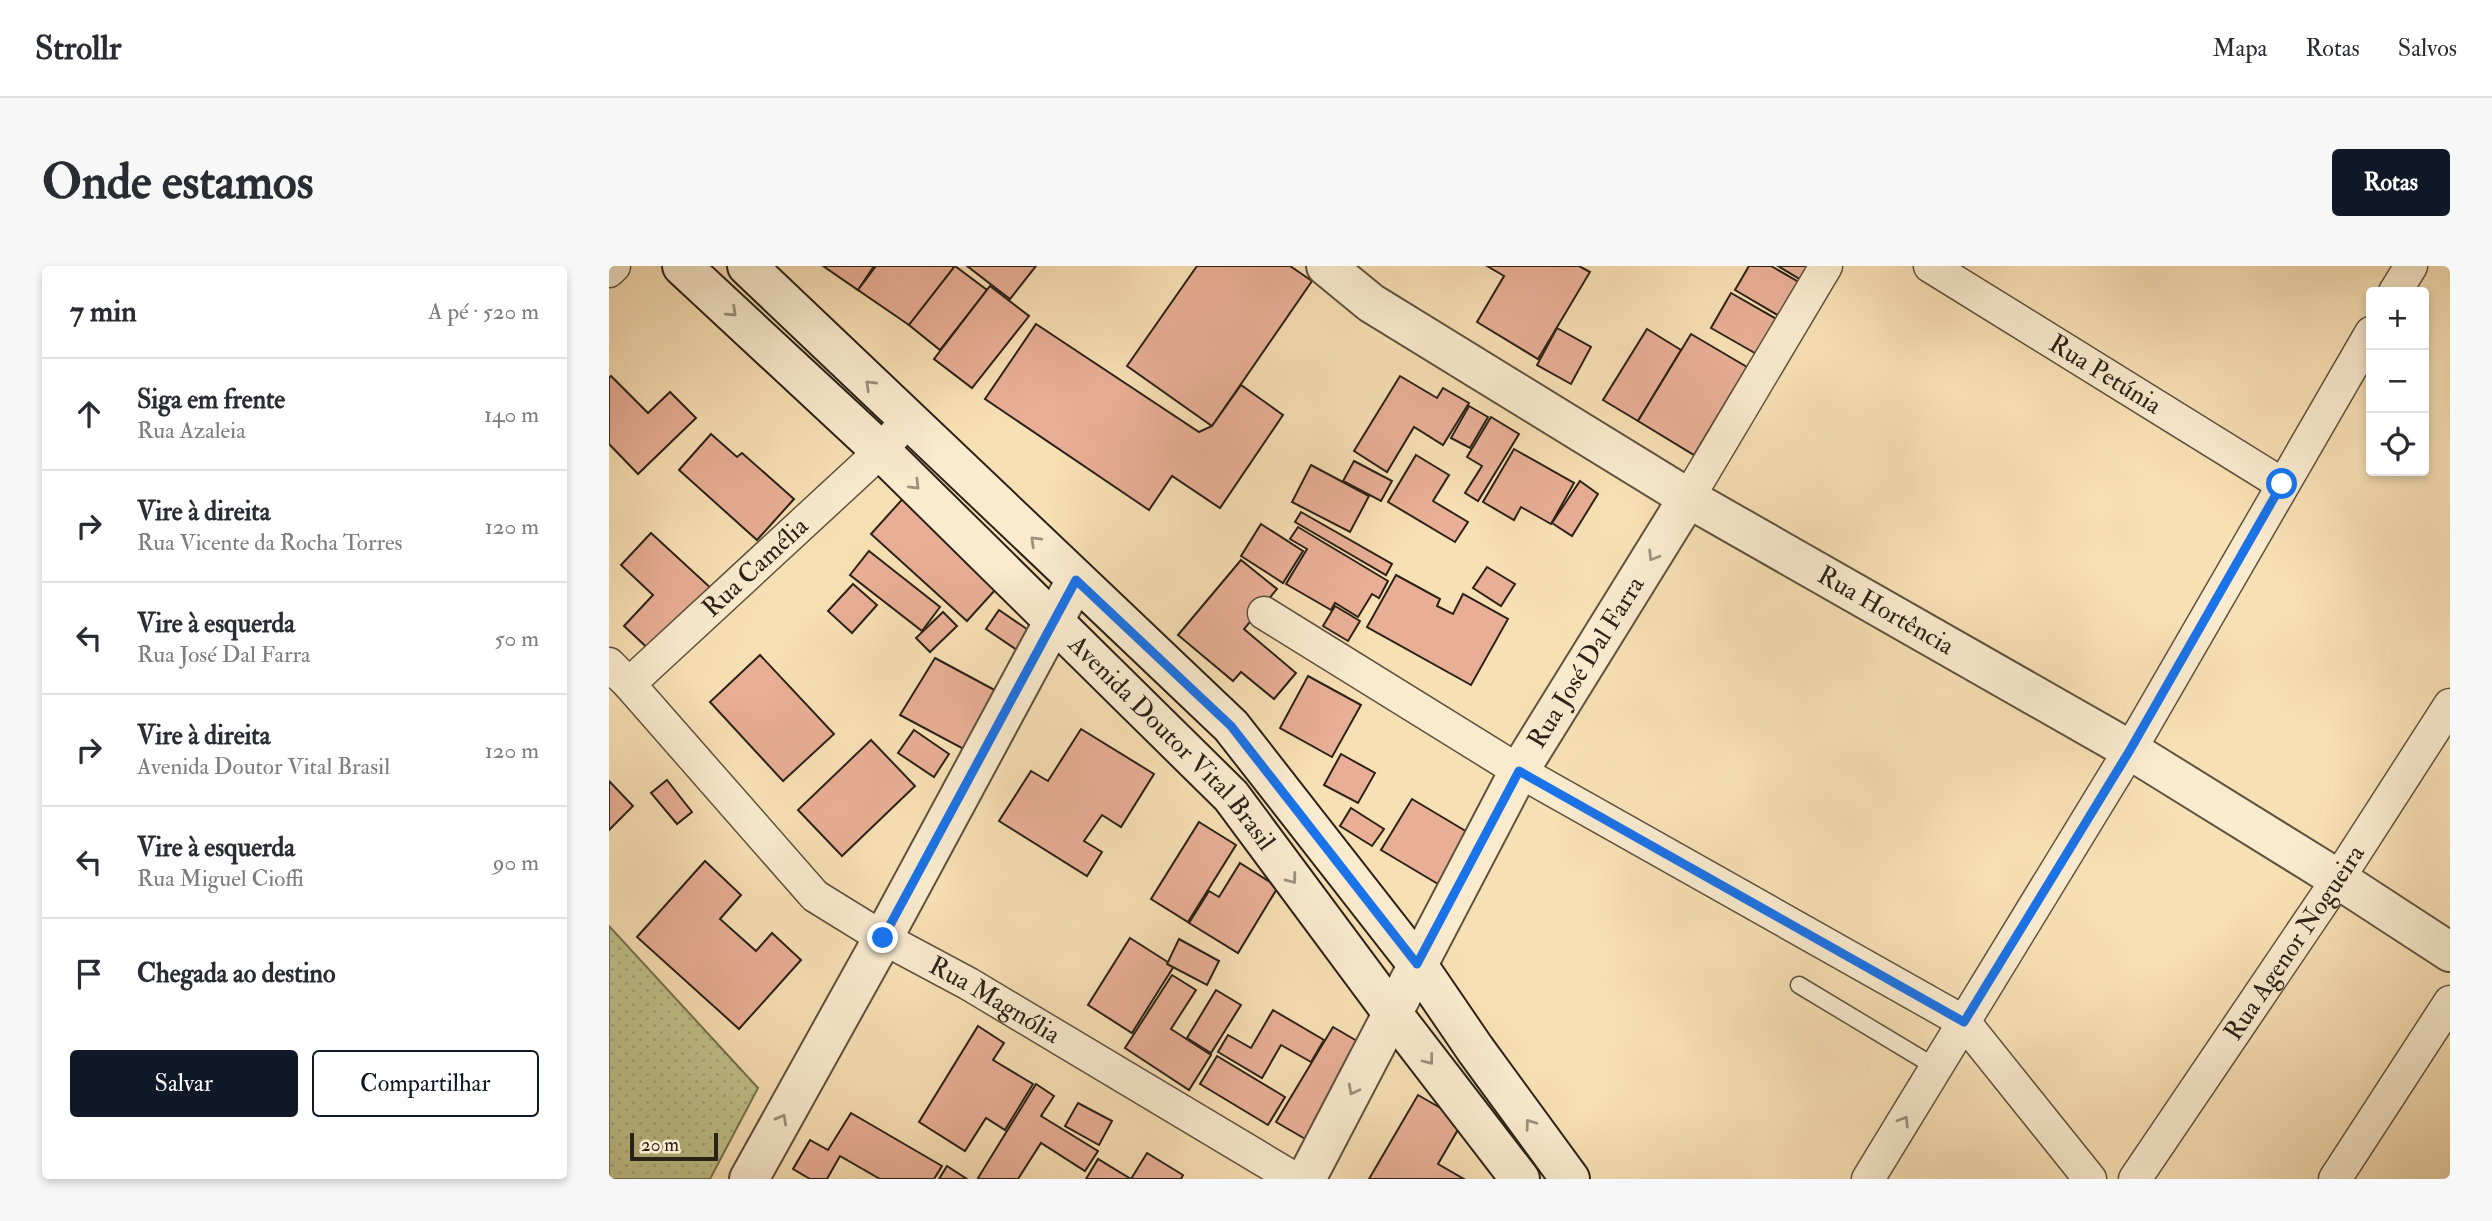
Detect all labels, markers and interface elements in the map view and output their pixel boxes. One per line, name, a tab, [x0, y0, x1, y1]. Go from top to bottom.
text: Strollr	[35, 28, 121, 69]
text: Mapa	[2212, 33, 2267, 64]
text: Rotas	[2305, 33, 2360, 64]
text: Salvos	[2398, 33, 2457, 64]
button: Rotas	[2332, 149, 2450, 216]
text: Onde estamos	[42, 152, 313, 213]
map controls	[2366, 287, 2429, 476]
button: +	[2366, 287, 2429, 350]
text: 7 min	[70, 293, 137, 330]
text: A pé · 520 m	[428, 297, 539, 326]
one-way arrow	[724, 304, 737, 317]
street label: Rua Petúnia	[2043, 328, 2168, 421]
button: −	[2366, 350, 2429, 413]
one-way arrow	[865, 380, 878, 393]
text: Siga em frente	[137, 384, 285, 416]
icon: ahead	[70, 395, 108, 433]
text: 140 m	[484, 400, 539, 429]
button: locate	[2366, 413, 2429, 476]
text: Rua Azaleia	[137, 416, 246, 445]
route start	[2266, 468, 2297, 499]
one-way arrow	[907, 476, 920, 489]
text: Vire à direita	[137, 496, 270, 528]
icon: right	[70, 507, 108, 545]
street label: Rua Camélia	[696, 510, 815, 624]
text: 120 m	[485, 512, 539, 541]
text: Rua Vicente da Rocha Torres	[137, 528, 402, 557]
one-way arrow	[1031, 537, 1044, 550]
one-way arrow	[1648, 548, 1661, 561]
street label: Rua Hortência	[1812, 559, 1960, 662]
street label: Rua José Dal Farra	[1521, 570, 1652, 754]
text: Vire à esquerda	[137, 608, 295, 640]
icon: left	[70, 619, 108, 657]
text: 50 m	[495, 624, 539, 653]
street label: Avenida Doutor Vital Brasil	[1061, 628, 1282, 857]
text: Rua José Dal Farra	[137, 640, 311, 669]
text: Vire à direita	[137, 720, 270, 752]
icon: right	[70, 731, 108, 769]
text: 120 m	[485, 736, 539, 765]
text: Avenida Doutor Vital Brasil	[137, 752, 390, 781]
text: Vire à esquerda	[137, 832, 295, 864]
street label: Rua Agenor Nogueira	[2217, 839, 2372, 1047]
icon: left	[70, 843, 108, 881]
text: 90 m	[493, 848, 539, 877]
text: Rua Miguel Cioffi	[137, 864, 304, 893]
one-way arrow	[1284, 871, 1297, 883]
route end	[867, 922, 898, 953]
street label: Rua Magnólia	[924, 950, 1066, 1051]
icon: arrive	[70, 955, 108, 993]
text: Chegada ao destino	[137, 958, 335, 990]
button: Salvar	[70, 1050, 298, 1117]
button: Compartilhar	[312, 1050, 539, 1117]
one-way arrow	[1421, 1053, 1434, 1065]
one-way arrow	[1348, 1083, 1361, 1095]
one-way arrow	[774, 1114, 787, 1127]
one-way arrow	[1895, 1116, 1908, 1129]
one-way arrow	[1525, 1119, 1538, 1132]
scale bar	[630, 1130, 717, 1162]
text: 20 m	[641, 1133, 679, 1157]

